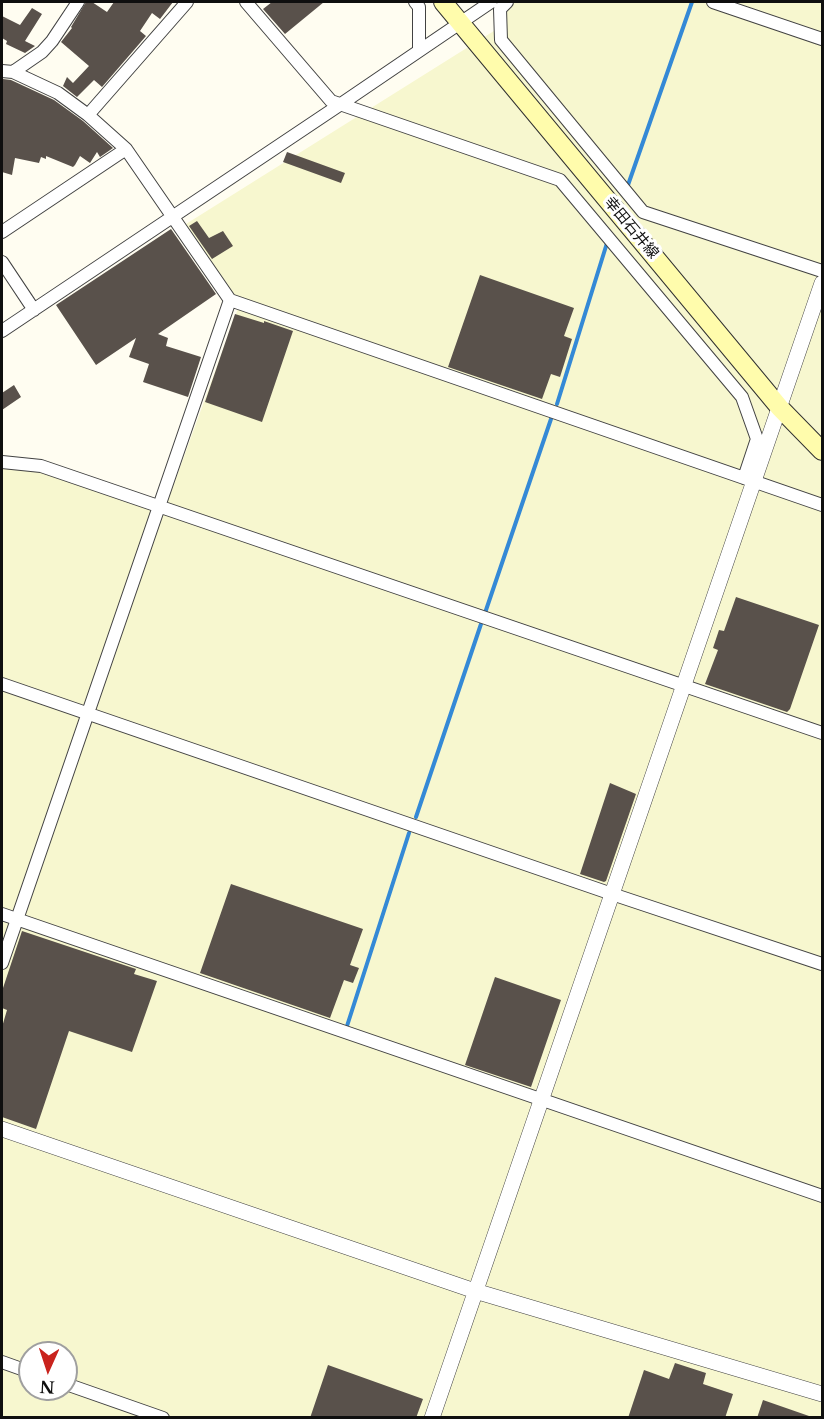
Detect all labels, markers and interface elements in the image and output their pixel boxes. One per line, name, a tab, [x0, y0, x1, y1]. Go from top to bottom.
street label: 幸田石井線	[600, 193, 662, 263]
north arrow	[18, 1341, 78, 1401]
text: N	[39, 1377, 55, 1397]

